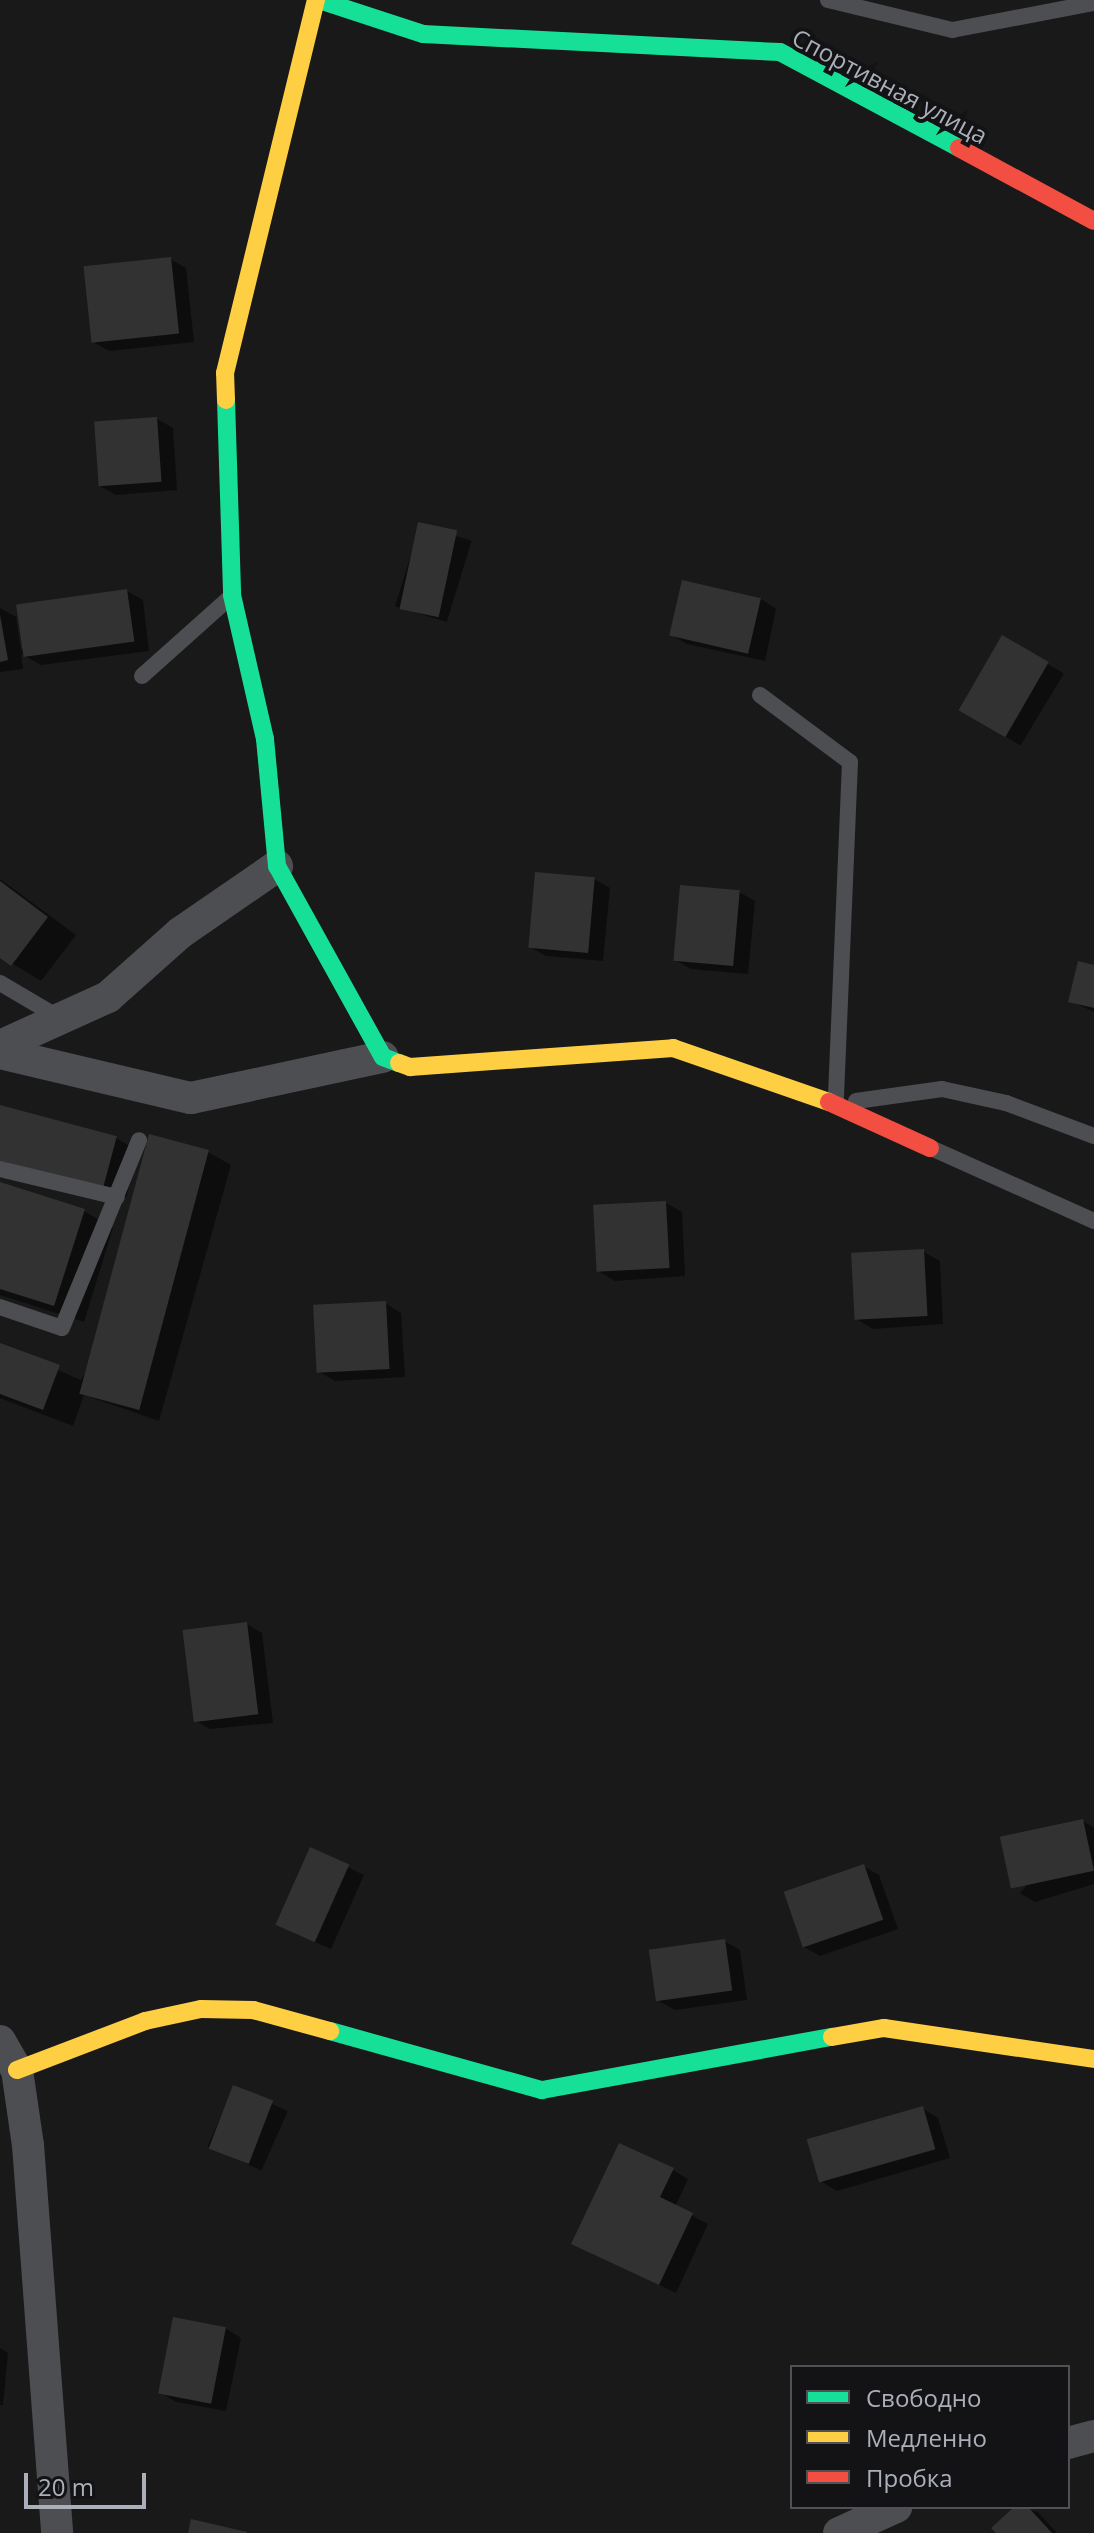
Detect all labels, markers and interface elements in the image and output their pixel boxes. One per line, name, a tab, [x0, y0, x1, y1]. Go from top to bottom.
street label: Спортивная улица	[787, 22, 993, 150]
legend	[790, 2365, 1070, 2509]
text: Свободно	[866, 2381, 981, 2414]
text: Медленно	[866, 2421, 987, 2454]
scale bar	[28, 2457, 150, 2507]
text: Пробка	[866, 2461, 953, 2494]
text: 20 m	[38, 2470, 94, 2503]

